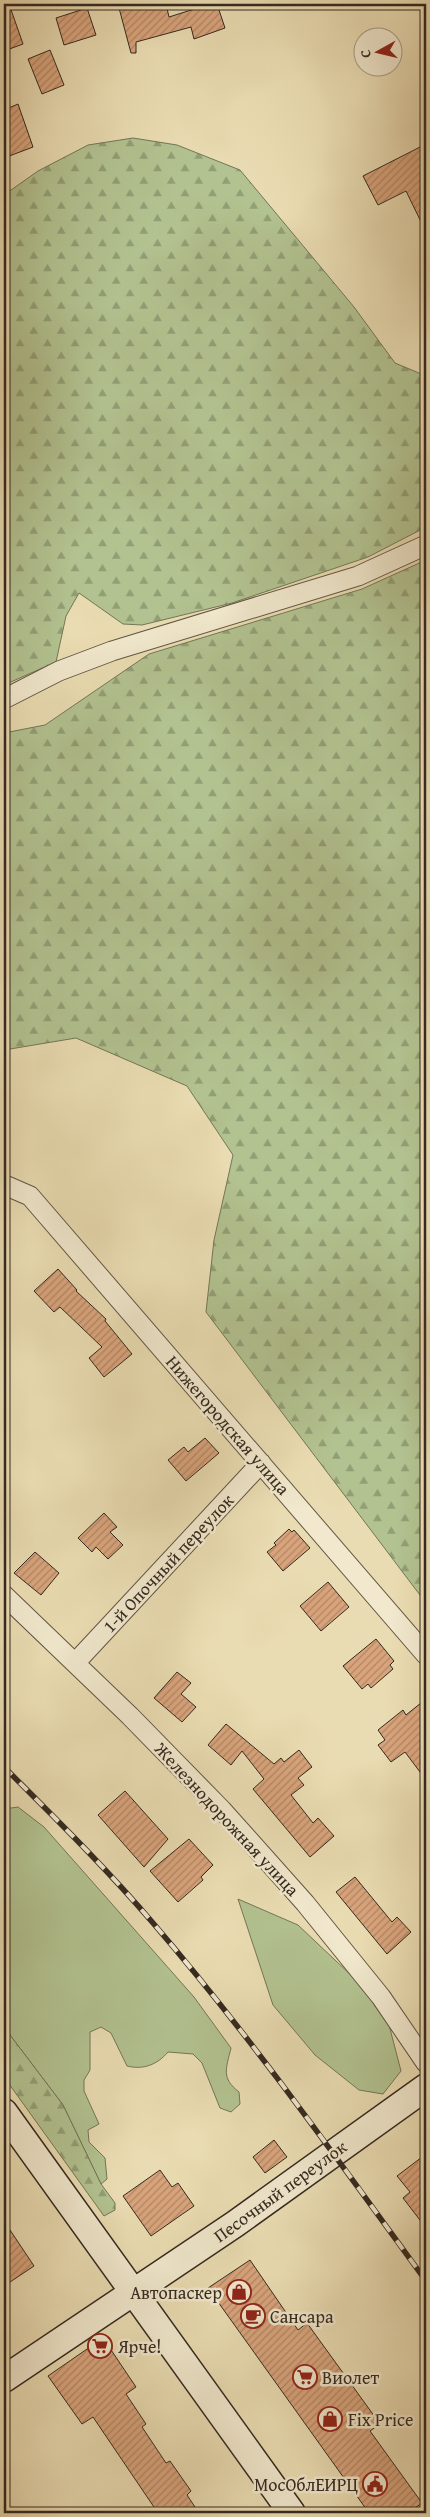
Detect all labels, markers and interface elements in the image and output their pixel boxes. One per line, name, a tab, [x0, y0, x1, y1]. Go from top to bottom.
north arrow	[352, 28, 402, 78]
text: С	[355, 48, 376, 59]
street label: Нижегородская улица	[160, 1349, 297, 1501]
street label: 1-й Опочный переулок	[96, 1487, 240, 1639]
street label: Железнодорожная улица	[148, 1735, 306, 1902]
street label: Песочный переулок	[208, 2133, 353, 2249]
place label: Автопаскер	[130, 2279, 222, 2306]
shop icon: Автопаскер	[226, 2279, 252, 2305]
cafe icon: Сансара	[240, 2303, 266, 2329]
place label: Сансара	[270, 2303, 334, 2330]
supermarket icon: Ярче!	[87, 2333, 113, 2359]
place label: Ярче!	[117, 2333, 161, 2360]
supermarket icon: Виолет	[292, 2364, 318, 2390]
place label: Виолет	[322, 2364, 379, 2391]
shop icon: Fix Price	[317, 2406, 343, 2432]
place label: Fix Price	[348, 2406, 414, 2433]
place label: МосОблЕИРЦ	[254, 2471, 358, 2498]
public building icon: МосОблЕИРЦ	[362, 2471, 388, 2497]

